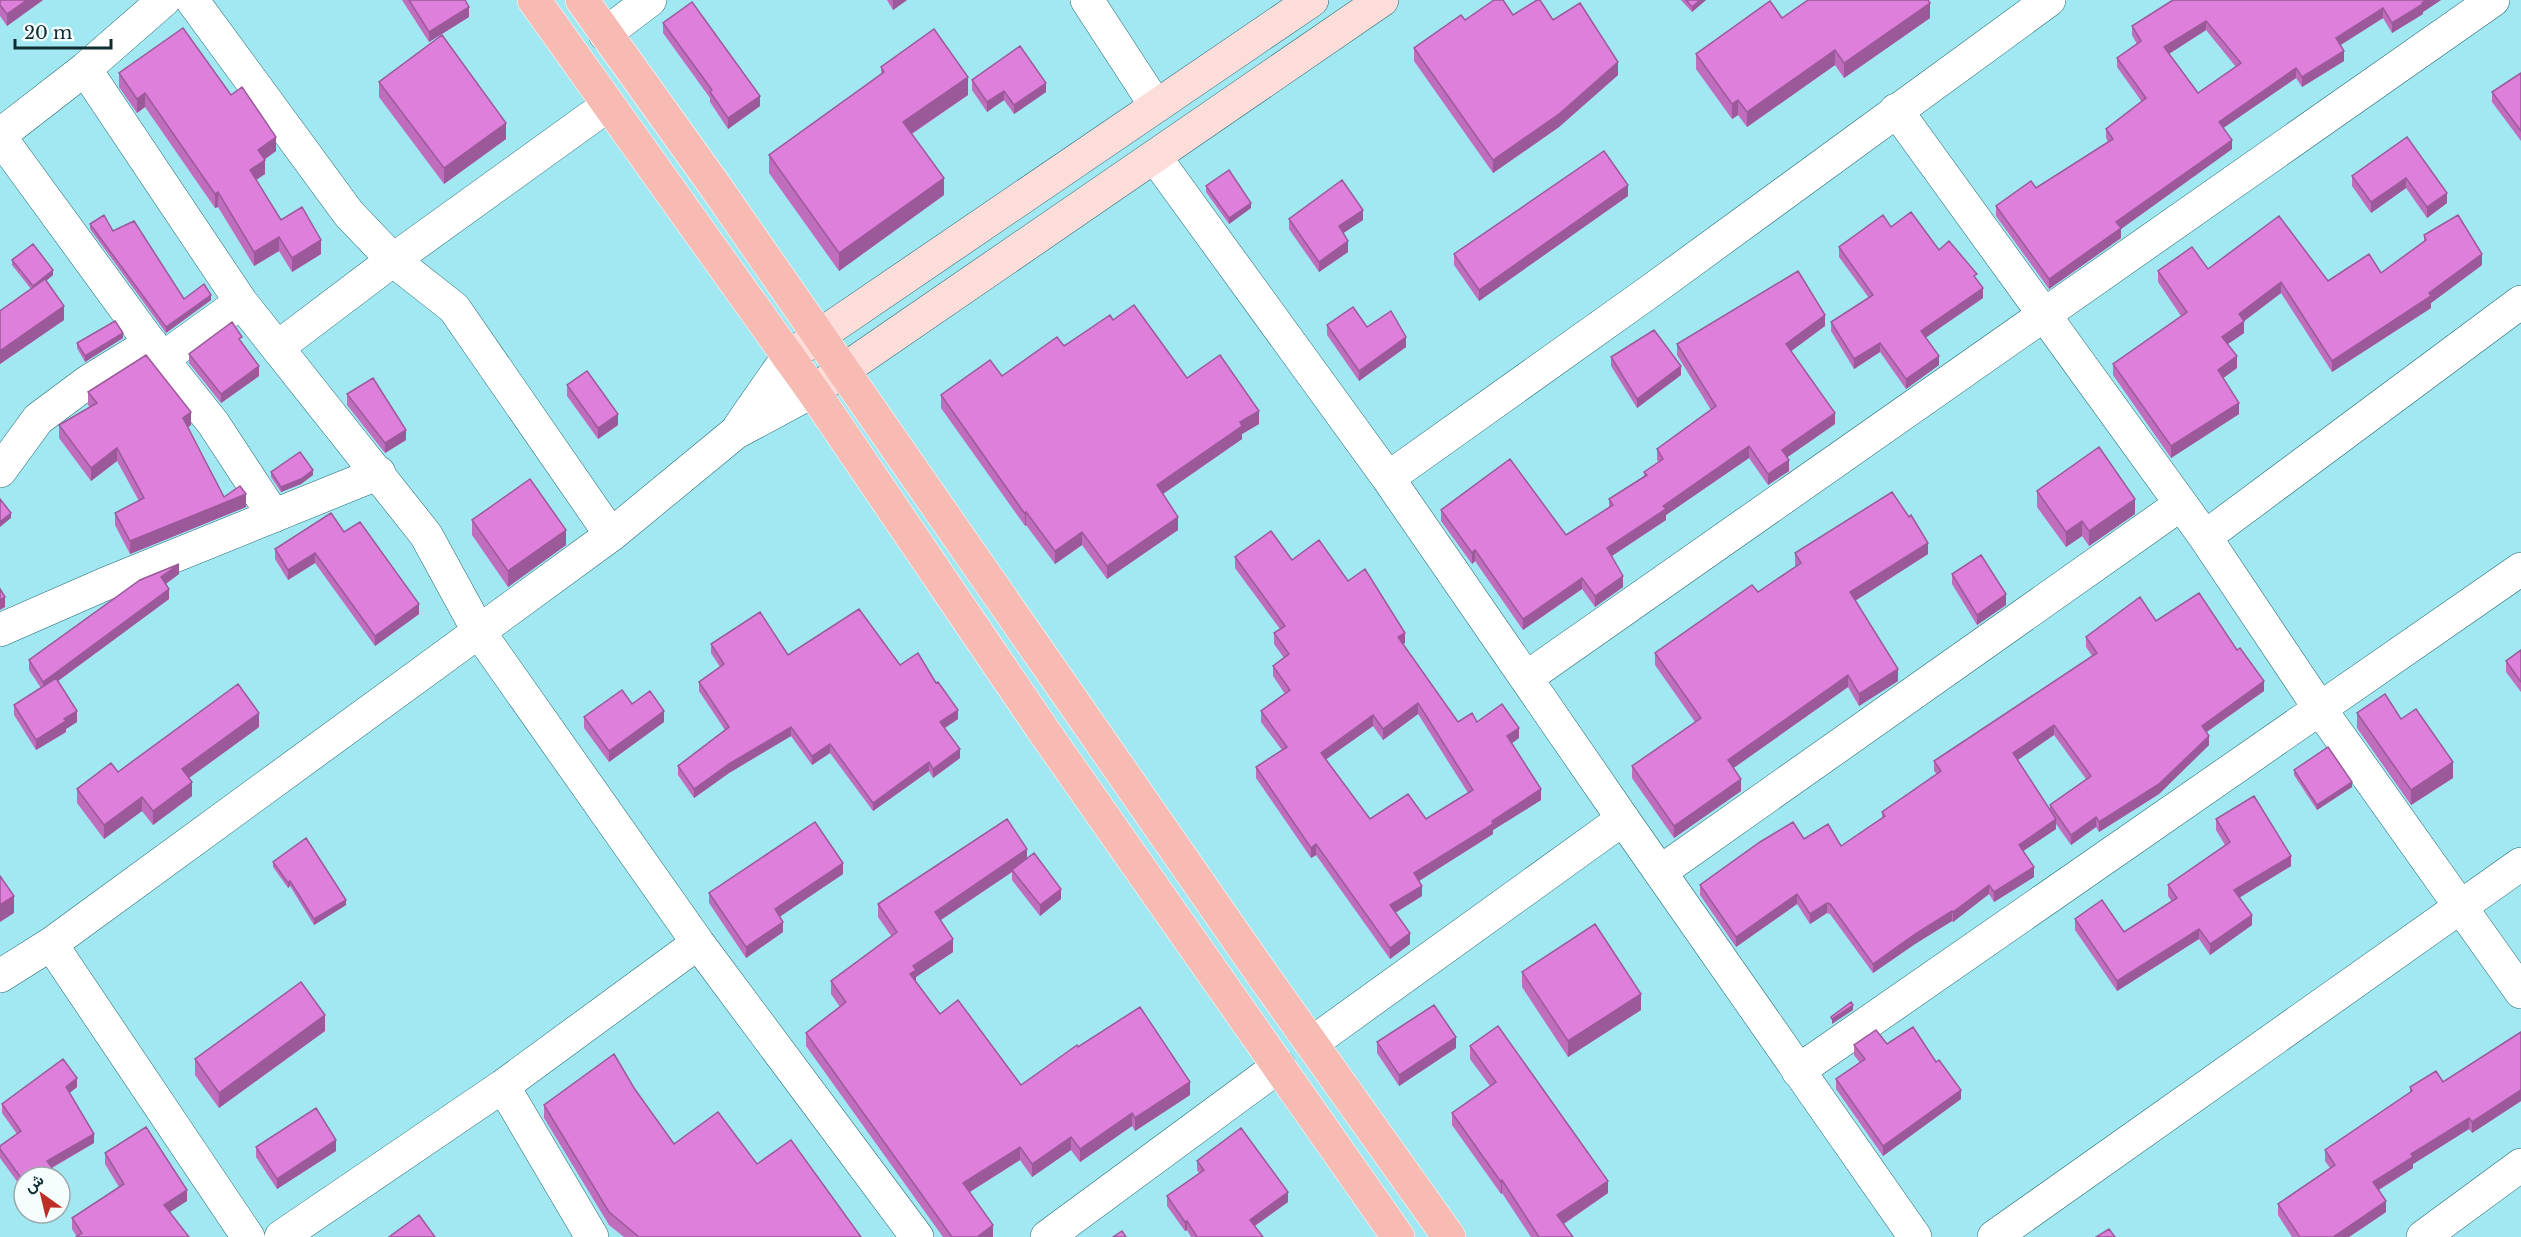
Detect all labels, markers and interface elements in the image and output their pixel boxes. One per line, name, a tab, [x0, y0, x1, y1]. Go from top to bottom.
scale bar	[15, 12, 111, 50]
text: 20 m	[24, 22, 72, 44]
north arrow	[12, 1165, 72, 1225]
text: ش	[20, 1169, 47, 1196]

